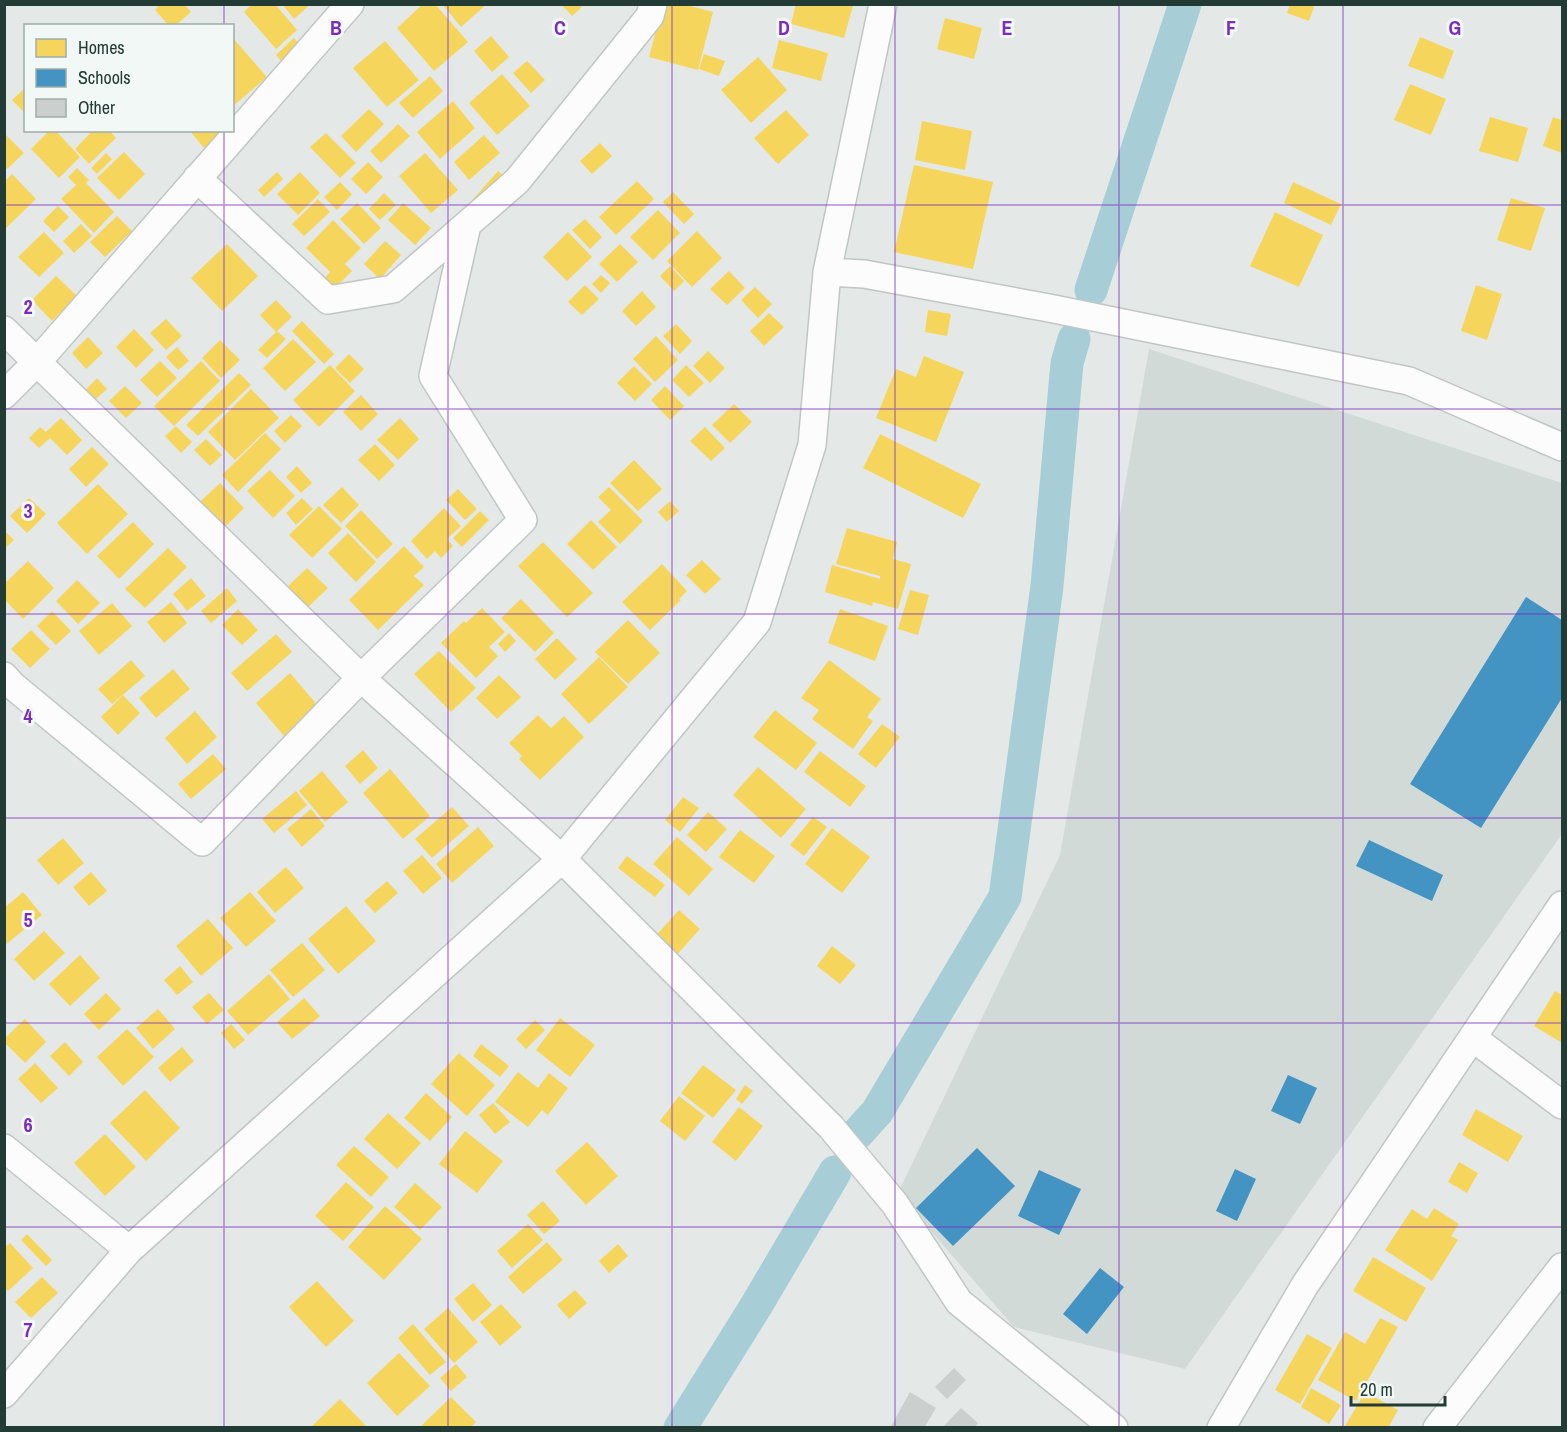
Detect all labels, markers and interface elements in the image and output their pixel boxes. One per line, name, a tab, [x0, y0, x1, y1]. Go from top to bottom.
text: B	[330, 14, 342, 41]
text: C	[554, 14, 566, 41]
text: D	[778, 14, 790, 41]
text: E	[1002, 14, 1013, 41]
text: F	[1226, 14, 1236, 41]
text: G	[1449, 14, 1461, 41]
legend	[24, 24, 234, 132]
text: Homes	[78, 35, 125, 60]
text: Schools	[78, 65, 131, 90]
text: Other	[78, 95, 115, 120]
text: 2	[23, 293, 33, 320]
text: 3	[23, 497, 33, 524]
text: 4	[23, 702, 33, 729]
text: 5	[23, 906, 33, 933]
text: 6	[23, 1111, 33, 1138]
text: 7	[23, 1316, 33, 1343]
scale bar	[1351, 1369, 1446, 1407]
text: 20 m	[1360, 1377, 1393, 1402]

